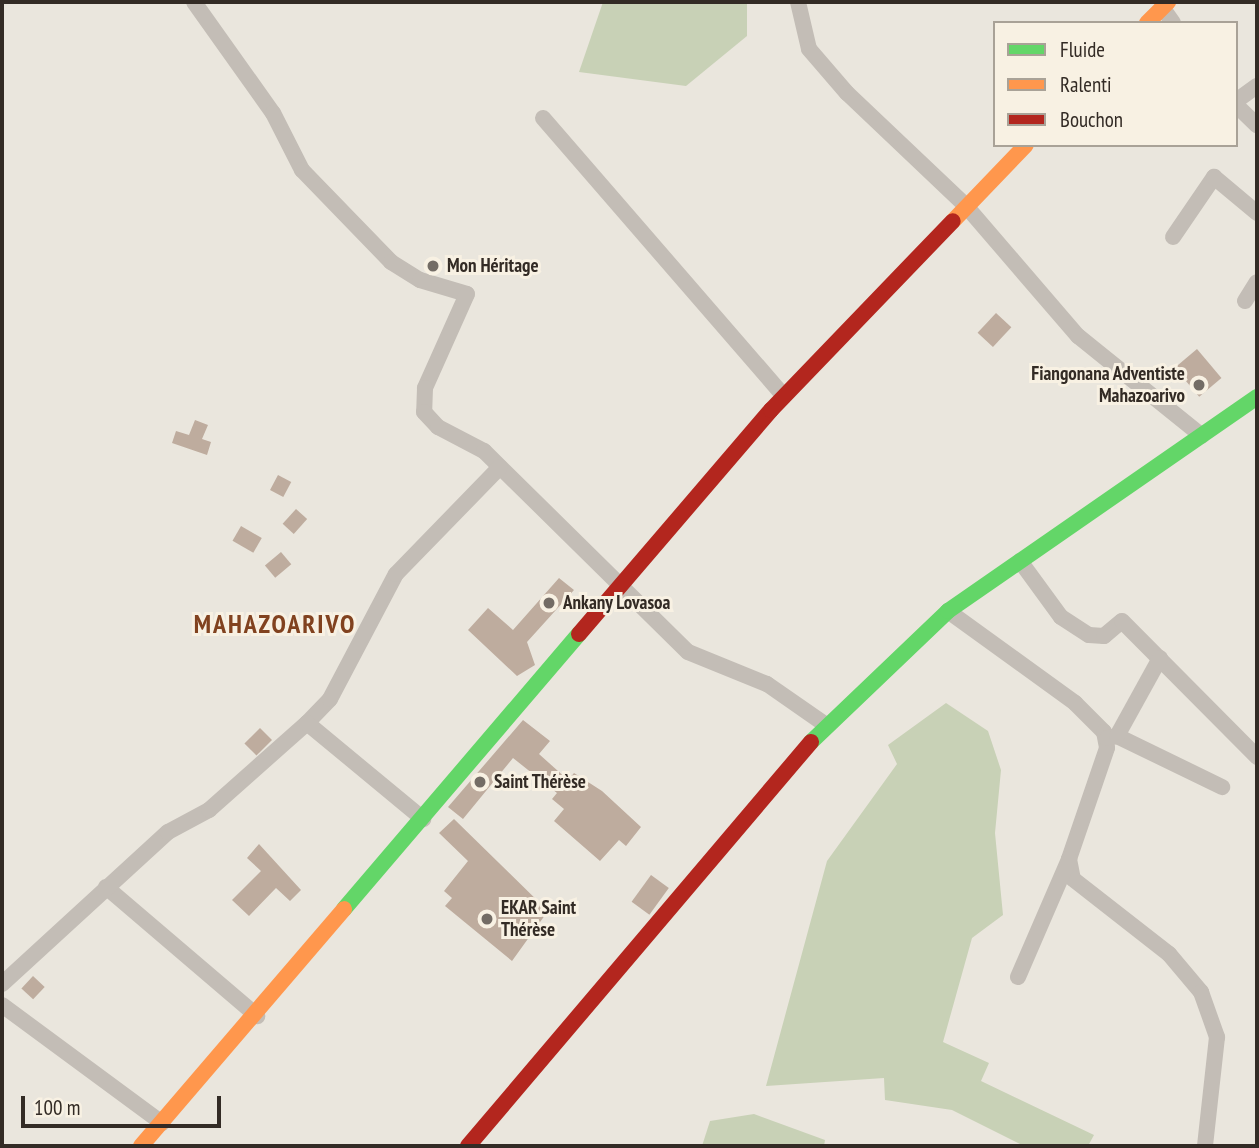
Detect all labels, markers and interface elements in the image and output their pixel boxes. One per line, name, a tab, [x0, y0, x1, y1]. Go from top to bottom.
legend	[993, 21, 1238, 147]
text: Fluide	[1060, 36, 1105, 63]
text: Ralenti	[1060, 71, 1112, 98]
text: Bouchon	[1060, 106, 1123, 133]
place label: Mon Héritage	[447, 255, 539, 277]
marker: Mon Héritage	[425, 258, 441, 274]
place label: Fiangonana Adventiste Mahazoarivo	[1031, 363, 1185, 407]
marker: Fiangonana Adventiste Mahazoarivo	[1191, 377, 1207, 393]
place label: Ankany Lovasoa	[563, 592, 671, 614]
marker: Ankany Lovasoa	[541, 595, 557, 611]
district label: MAHAZOARIVO	[195, 608, 355, 640]
place label: Saint Thérèse	[494, 771, 587, 793]
marker: Saint Thérèse	[472, 774, 488, 790]
place label: EKAR Saint Thérèse	[501, 897, 576, 941]
marker: EKAR Saint Thérèse	[479, 911, 495, 927]
scale bar	[24, 1082, 224, 1126]
text: 100 m	[34, 1094, 80, 1121]

